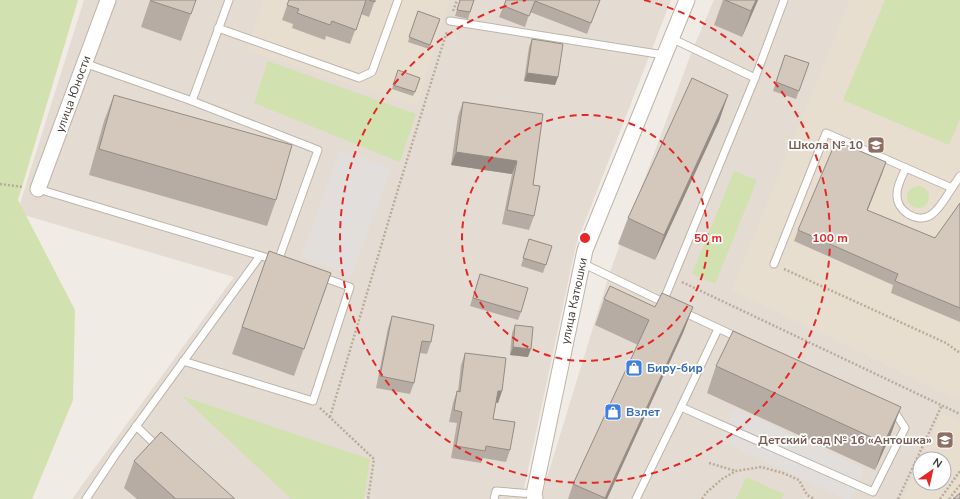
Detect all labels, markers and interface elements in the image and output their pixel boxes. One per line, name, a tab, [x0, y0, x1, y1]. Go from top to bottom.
street label: улица Юности	[52, 53, 94, 135]
school or university icon: Школа № 10	[866, 135, 886, 155]
place label: Школа № 10	[788, 137, 863, 153]
text: 50 m	[694, 230, 722, 246]
text: 100 m	[812, 230, 848, 246]
centre of rings	[578, 231, 592, 245]
street label: улица Катюшки	[557, 256, 591, 346]
shop icon: Биру-бир	[624, 358, 644, 378]
place label: Биру-бир	[647, 360, 703, 376]
shop icon: Взлет	[603, 402, 623, 422]
place label: Взлет	[626, 404, 660, 420]
school or university icon: Детский сад № 16 «Антошка»	[935, 430, 955, 450]
place label: Детский сад № 16 «Антошка»	[758, 432, 932, 448]
north arrow	[912, 451, 952, 491]
text: N	[930, 455, 945, 472]

